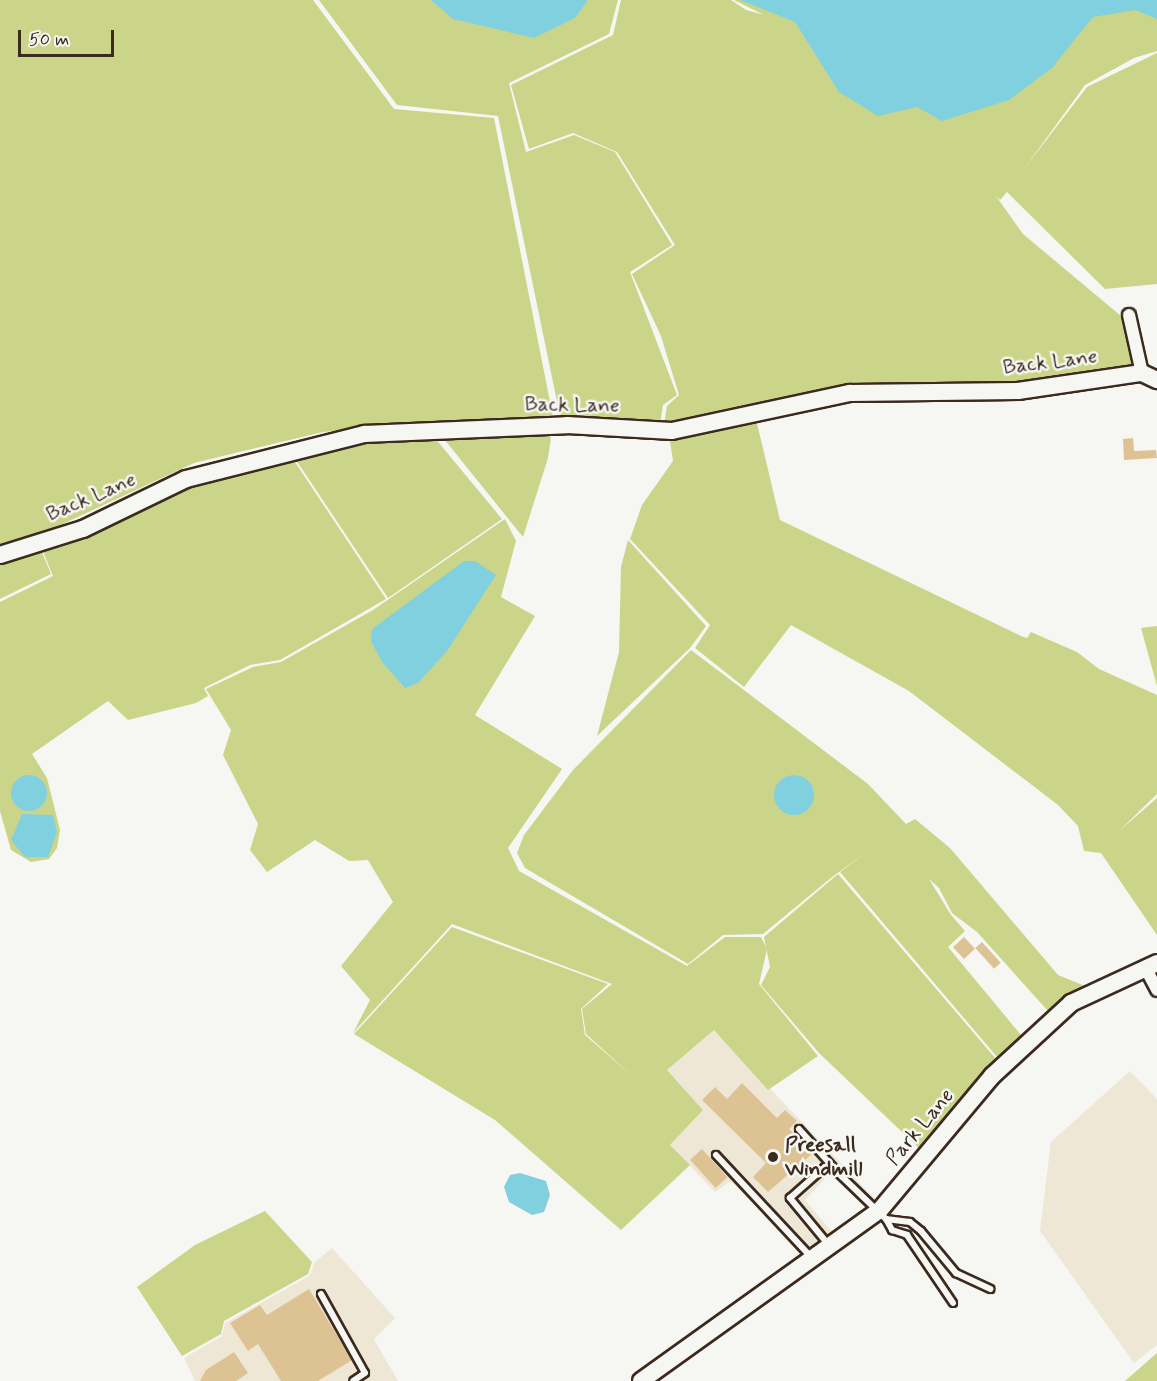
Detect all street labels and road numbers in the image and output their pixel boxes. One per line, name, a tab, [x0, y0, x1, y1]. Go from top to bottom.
street label: Back Lane	[1001, 344, 1099, 380]
street label: Back Lane	[524, 392, 620, 418]
street label: Back Lane	[42, 467, 140, 527]
street label: Park Lane	[881, 1083, 959, 1171]

